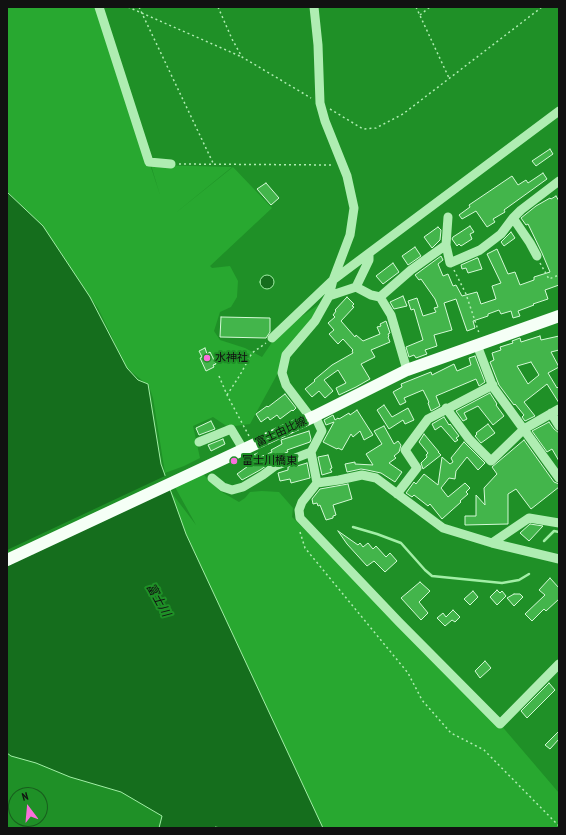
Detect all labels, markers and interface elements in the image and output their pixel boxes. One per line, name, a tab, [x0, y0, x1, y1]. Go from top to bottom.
place label: 水神社	[215, 351, 248, 365]
marker: 水神社	[202, 353, 212, 363]
street label: 富士由比線	[253, 414, 309, 450]
place label: 富士川橋東	[242, 454, 297, 468]
marker: 富士川橋東	[229, 456, 239, 466]
water label: 富士川	[143, 581, 173, 619]
north arrow	[8, 787, 48, 827]
text: N	[20, 789, 30, 804]

